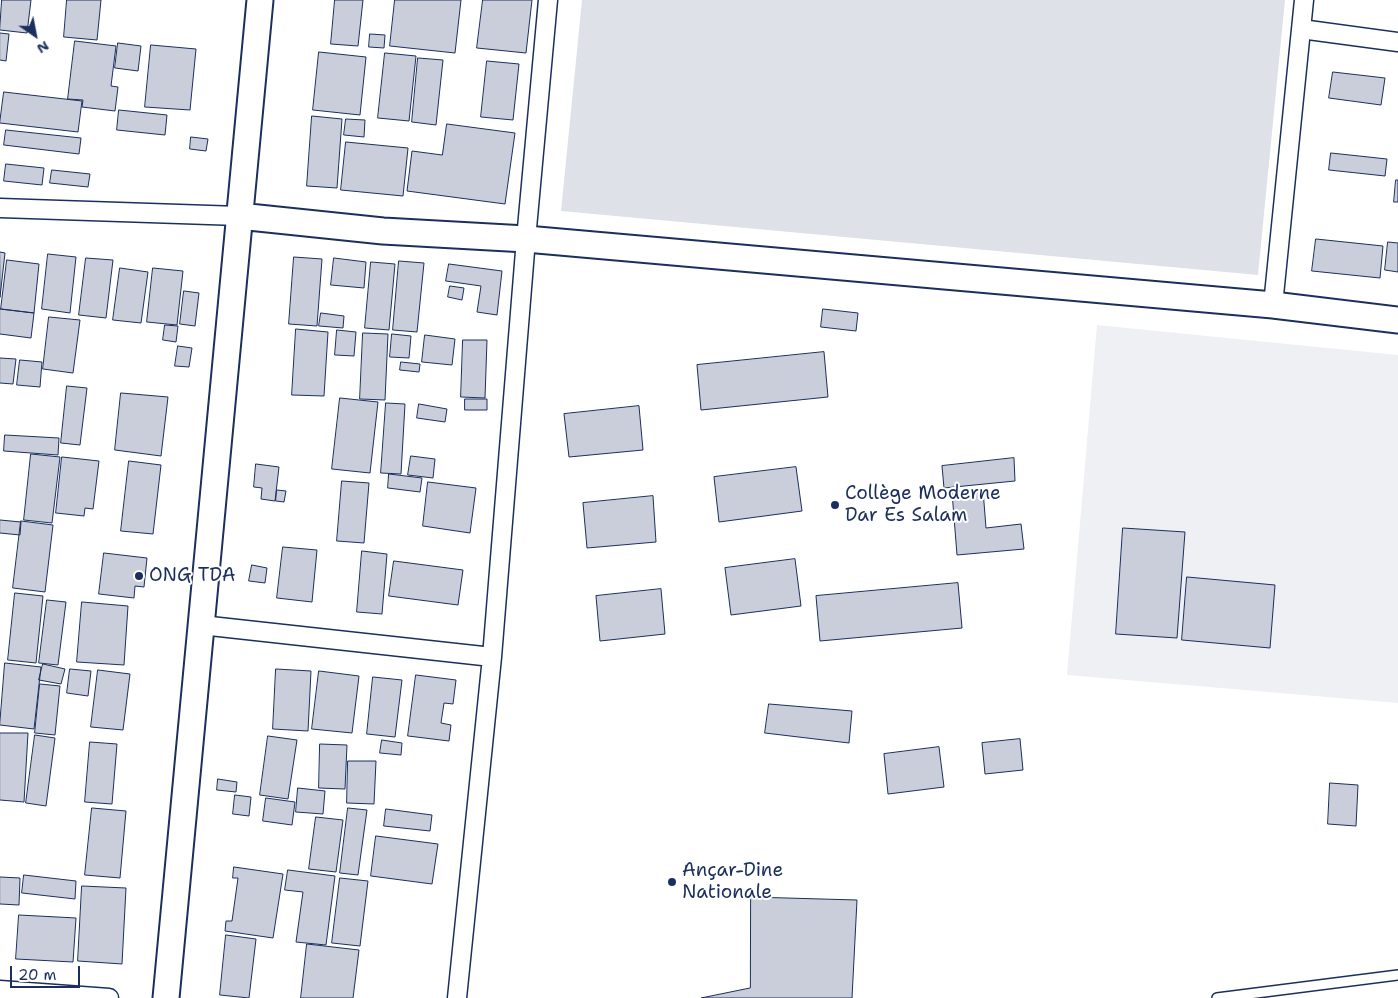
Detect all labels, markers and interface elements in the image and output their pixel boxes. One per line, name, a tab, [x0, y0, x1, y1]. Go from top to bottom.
north arrow	[10, 10, 60, 60]
text: N	[34, 37, 53, 58]
place label: Collège Moderne Dar Es Salam	[845, 483, 1001, 527]
marker: Collège Moderne Dar Es Salam	[829, 499, 841, 511]
place label: ONG TDA	[149, 565, 236, 587]
marker: ONG TDA	[133, 570, 145, 582]
place label: Ançar-Dine Nationale	[682, 860, 783, 904]
marker: Ançar-Dine Nationale	[666, 876, 678, 888]
scale bar	[12, 956, 82, 988]
text: 20 m	[18, 965, 57, 985]

